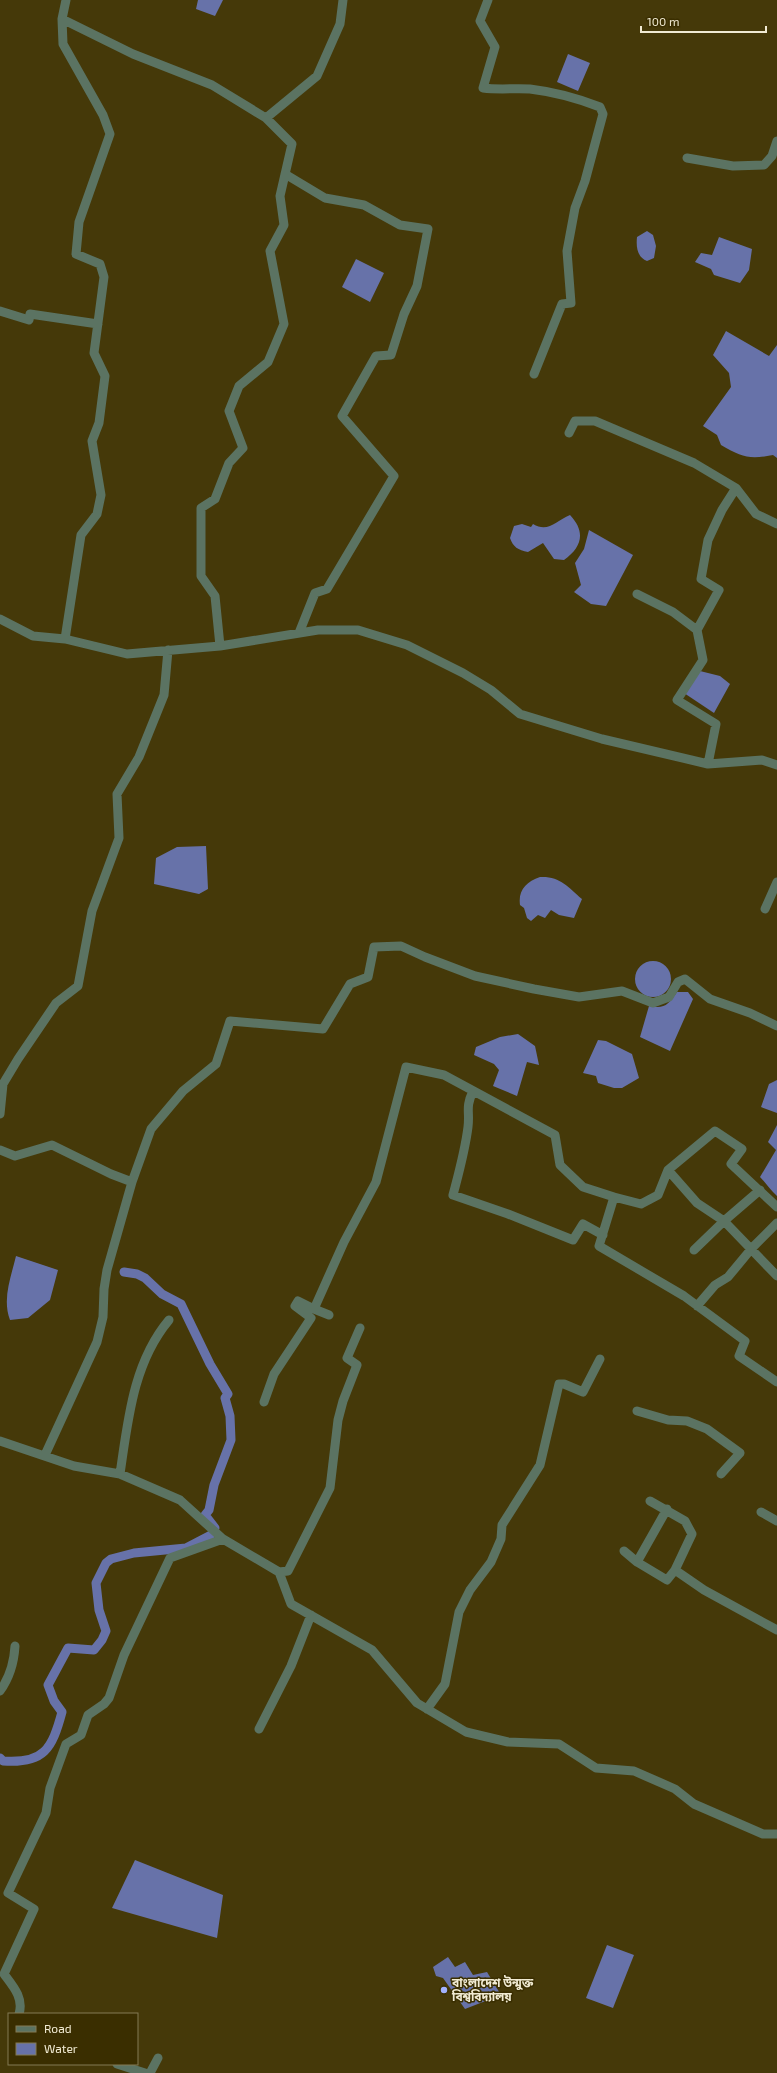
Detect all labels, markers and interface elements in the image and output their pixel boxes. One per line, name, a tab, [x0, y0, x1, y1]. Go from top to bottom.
scale bar	[641, 8, 766, 34]
text: 100 m	[647, 14, 679, 28]
place label: বাংলাদেশ উন্মুক্ত বিশ্ববিদ্যালয়	[451, 1975, 534, 2003]
marker: বাংলাদেশ উন্মুক্ত বিশ্ববিদ্যালয়	[439, 1985, 449, 1995]
legend	[8, 2013, 138, 2065]
text: Road	[44, 2021, 72, 2035]
text: Water	[44, 2041, 78, 2055]

